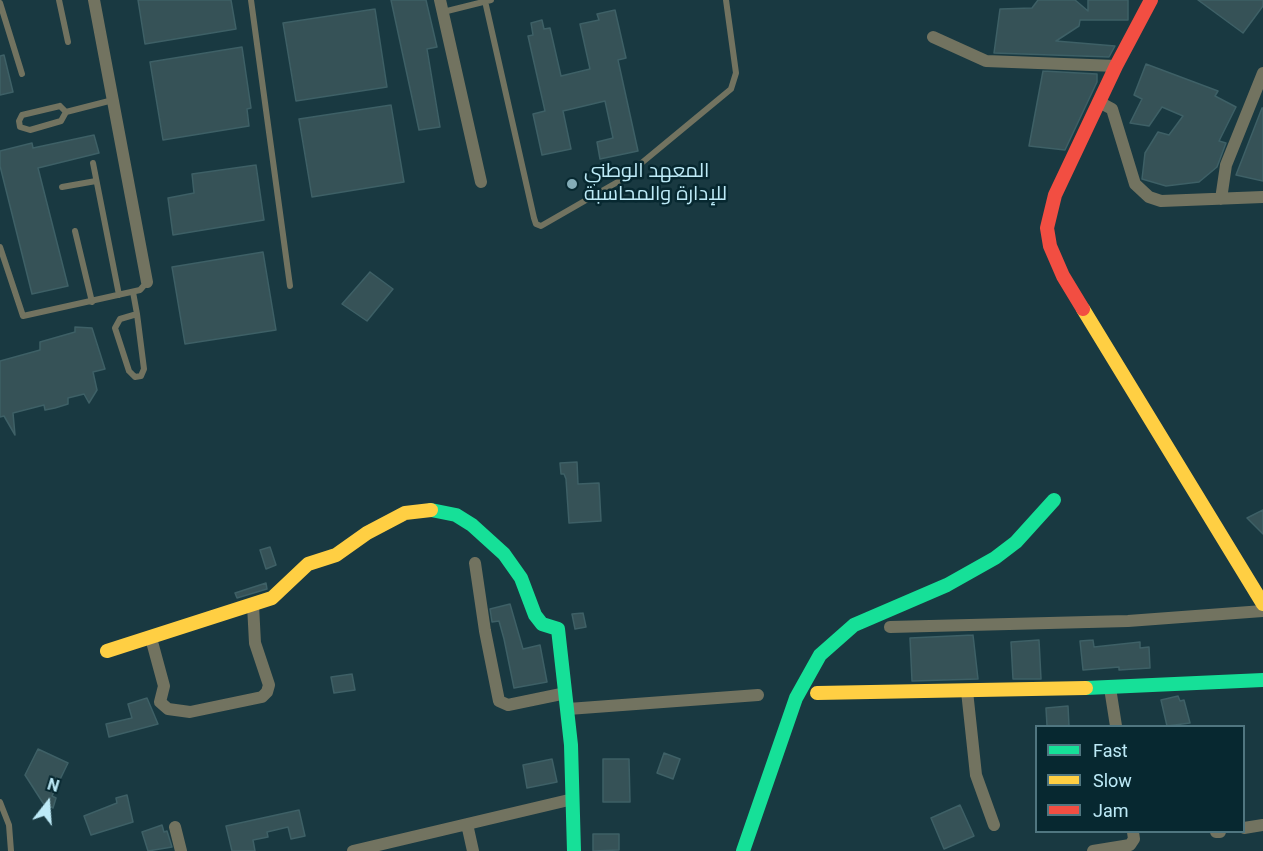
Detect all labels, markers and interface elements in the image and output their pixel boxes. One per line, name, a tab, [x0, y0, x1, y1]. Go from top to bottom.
place label: المعهد الوطني للإدارة والمحاسبة	[584, 160, 727, 207]
marker: المعهد الوطني للإدارة والمحاسبة	[565, 177, 579, 191]
legend	[1035, 725, 1245, 833]
text: Fast	[1093, 740, 1128, 761]
text: Slow	[1093, 770, 1132, 791]
north arrow	[18, 773, 78, 833]
text: N	[45, 775, 62, 796]
text: Jam	[1093, 800, 1129, 821]

